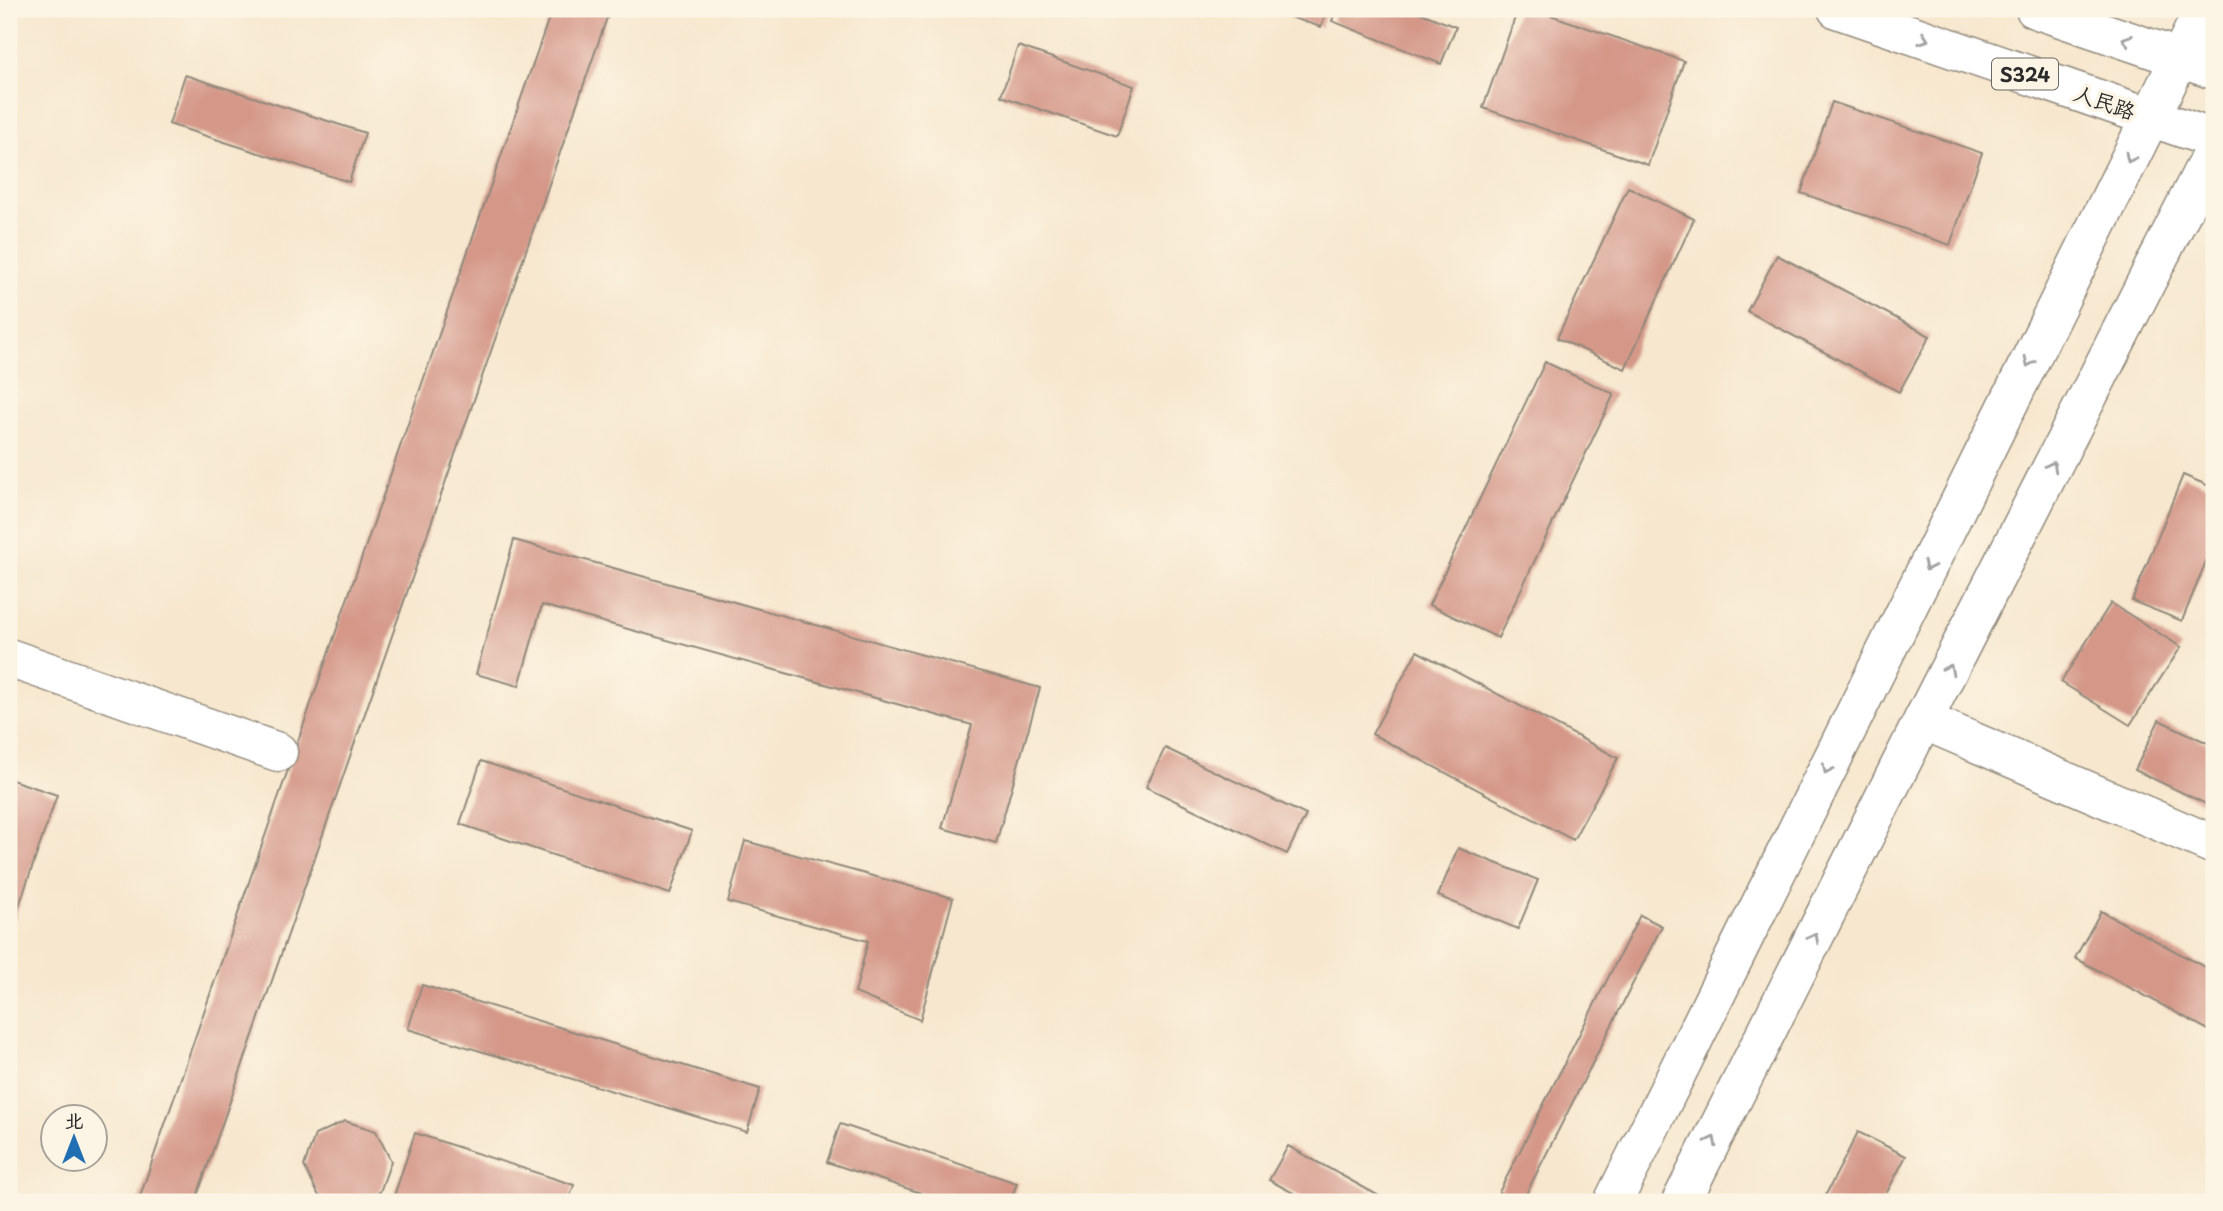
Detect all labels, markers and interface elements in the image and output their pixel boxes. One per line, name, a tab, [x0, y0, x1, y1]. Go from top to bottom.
one-way arrow	[1918, 31, 1930, 45]
one-way arrow	[2121, 34, 2133, 48]
road number: S324	[1992, 58, 2058, 90]
street label: 人民路	[2070, 76, 2140, 126]
one-way arrow	[2124, 151, 2138, 163]
one-way arrow	[2023, 355, 2037, 367]
one-way arrow	[2044, 461, 2058, 473]
one-way arrow	[1923, 559, 1937, 571]
one-way arrow	[1940, 664, 1954, 676]
one-way arrow	[1822, 762, 1836, 774]
one-way arrow	[1805, 933, 1819, 945]
north arrow	[38, 1102, 108, 1172]
text: 北	[64, 1106, 84, 1134]
one-way arrow	[1703, 1136, 1717, 1148]

